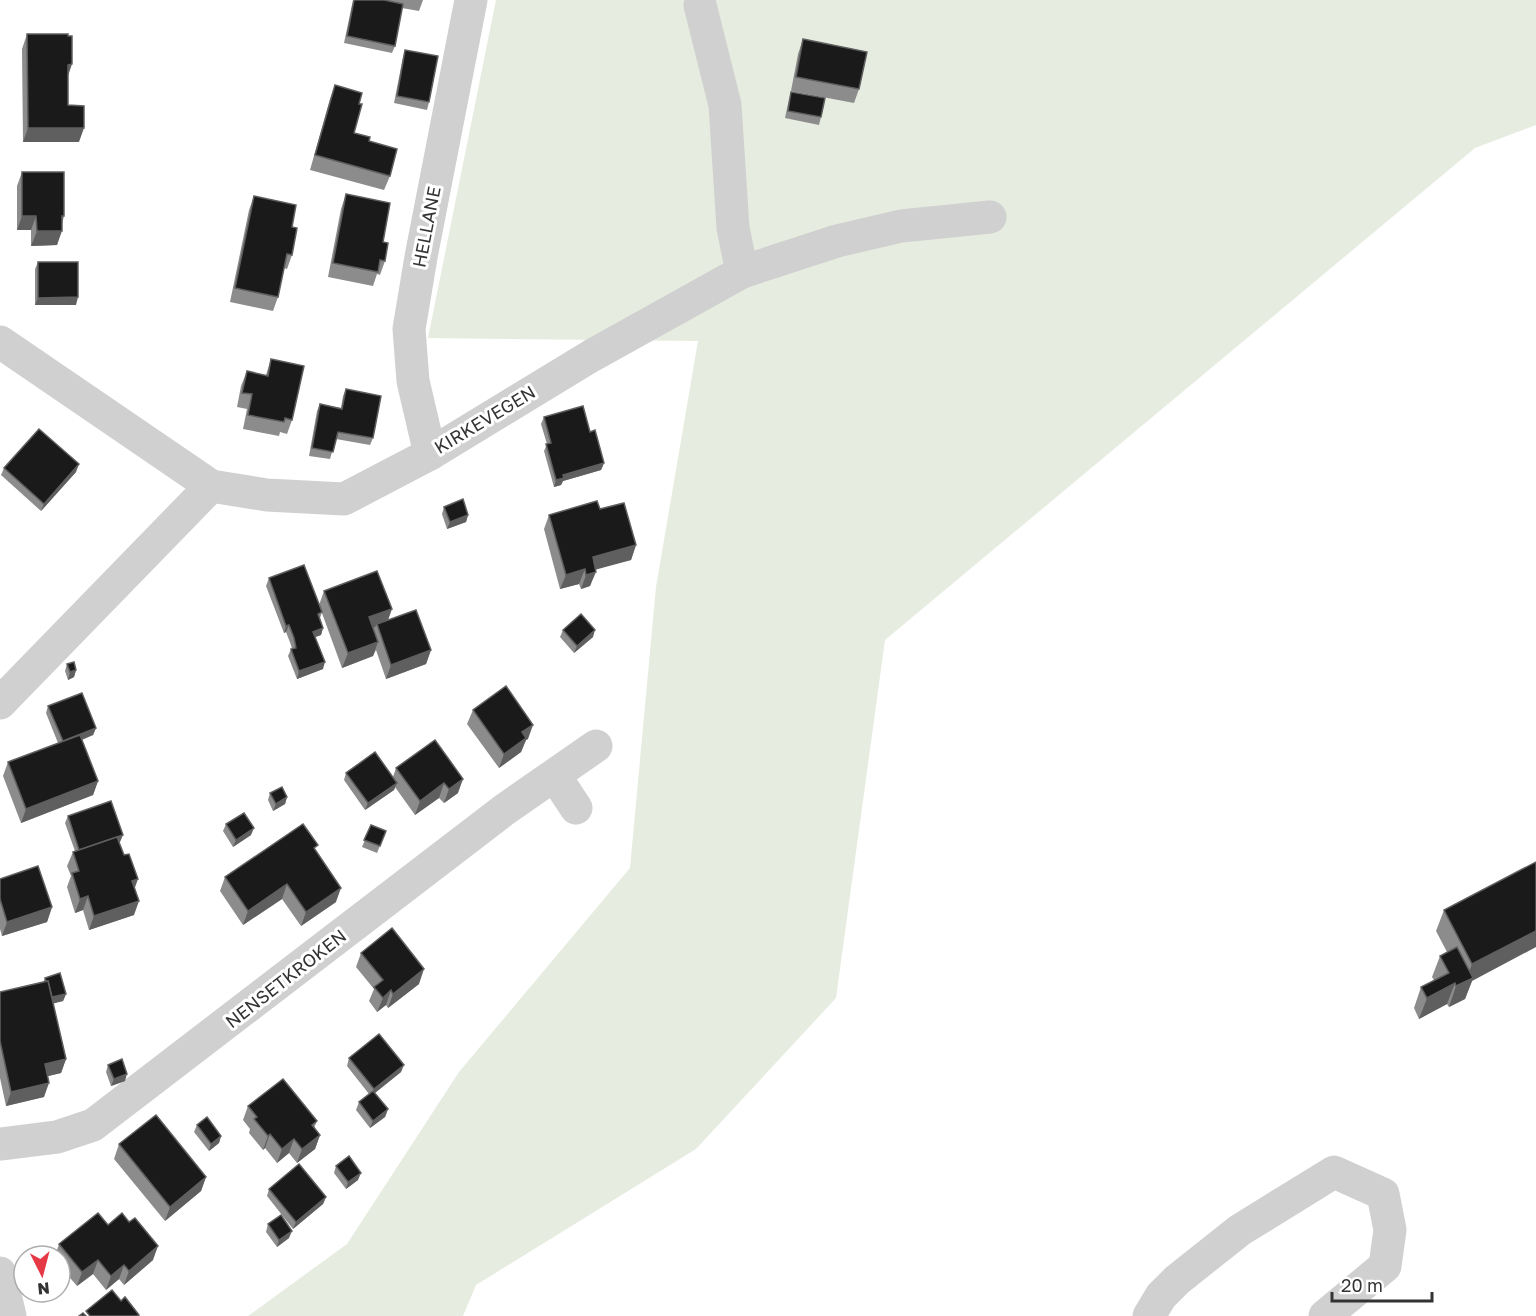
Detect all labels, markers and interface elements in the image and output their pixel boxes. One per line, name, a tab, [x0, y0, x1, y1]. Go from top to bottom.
street label: HELLANE	[407, 184, 445, 269]
street label: KIRKEVEGEN	[430, 380, 539, 458]
street label: NENSETKROKEN	[221, 924, 350, 1032]
north arrow	[12, 1244, 72, 1304]
scale bar	[1332, 1265, 1432, 1303]
text: 20 m	[1341, 1274, 1383, 1296]
text: N	[36, 1278, 51, 1299]

